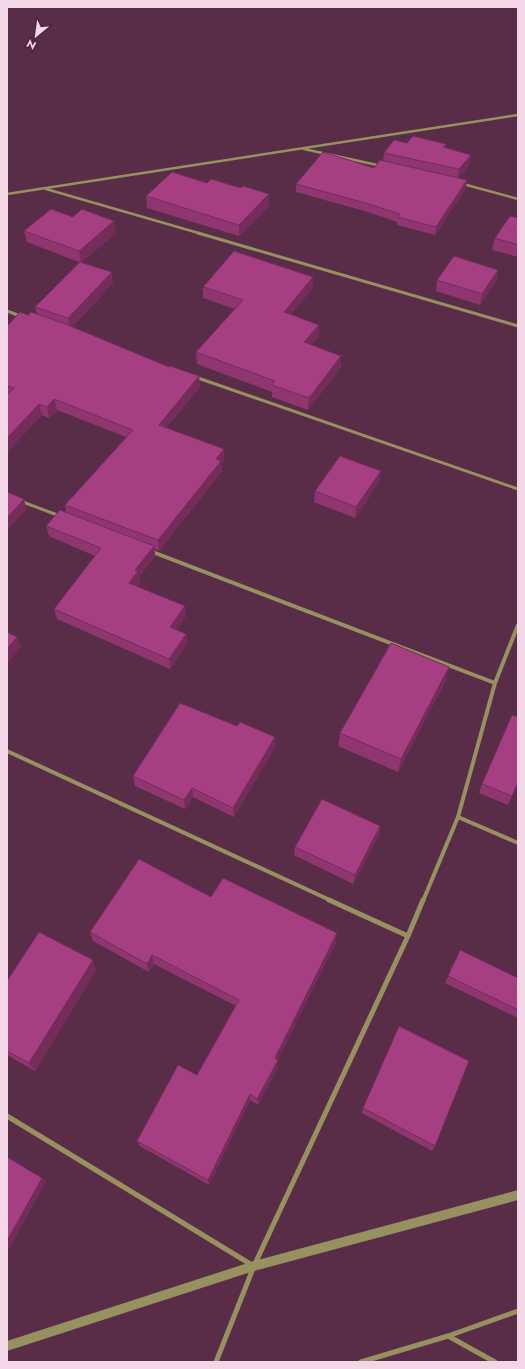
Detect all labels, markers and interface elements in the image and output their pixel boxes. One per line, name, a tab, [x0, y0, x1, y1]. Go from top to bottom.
north arrow	[16, 16, 56, 56]
text: N	[23, 36, 39, 54]

